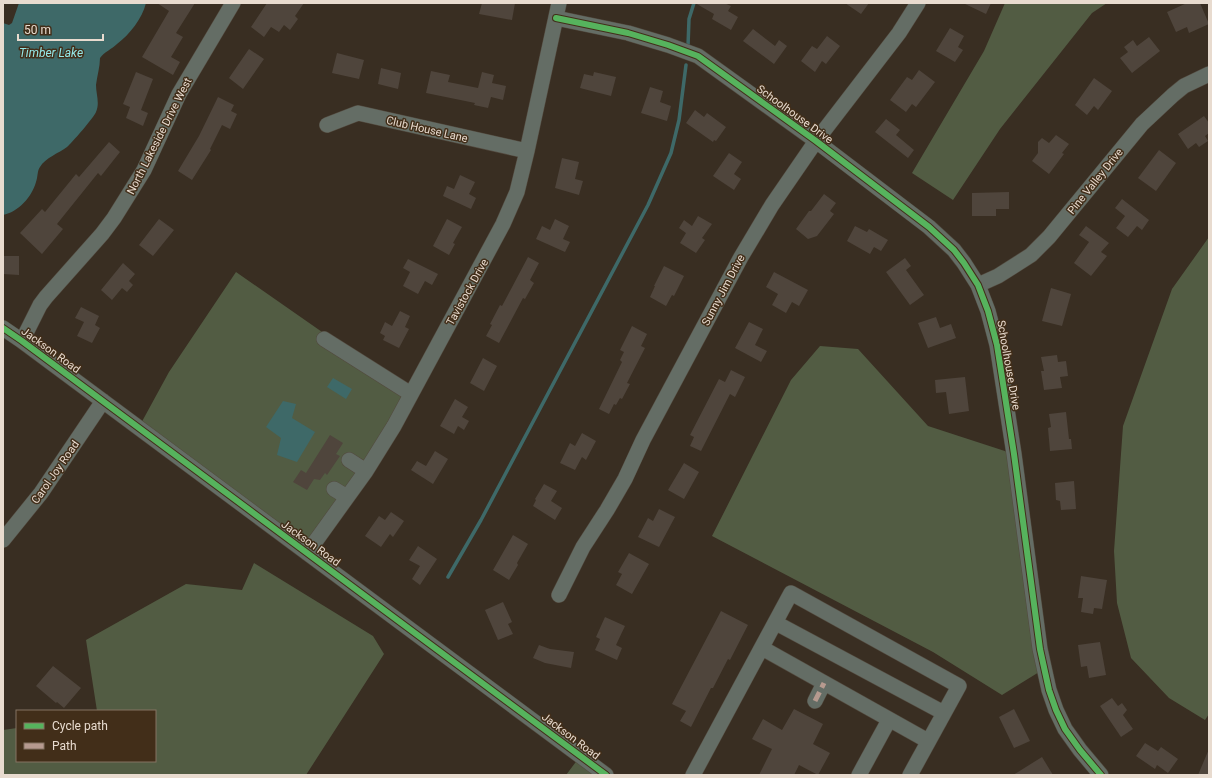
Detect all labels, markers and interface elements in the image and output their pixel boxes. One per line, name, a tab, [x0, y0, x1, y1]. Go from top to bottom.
scale bar	[18, 16, 103, 42]
text: 50 m	[24, 23, 51, 37]
water label: Timber Lake	[19, 46, 83, 60]
street label: North Lakeside Drive West	[124, 75, 195, 197]
street label: Schoolhouse Drive	[754, 82, 835, 146]
street label: Club House Lane	[385, 114, 469, 145]
street label: Pine Valley Drive	[1065, 146, 1126, 217]
street label: Sunny Jim Drive	[699, 252, 748, 328]
street label: Tavistock Drive	[444, 257, 491, 328]
street label: Schoolhouse Drive	[994, 319, 1023, 411]
street label: Jackson Road	[19, 325, 83, 376]
street label: Carol Joy Road	[29, 438, 82, 506]
street label: Jackson Road	[279, 518, 343, 569]
legend	[16, 710, 156, 762]
street label: Jackson Road	[539, 710, 602, 762]
text: Cycle path	[52, 719, 108, 733]
text: Path	[52, 739, 77, 753]

